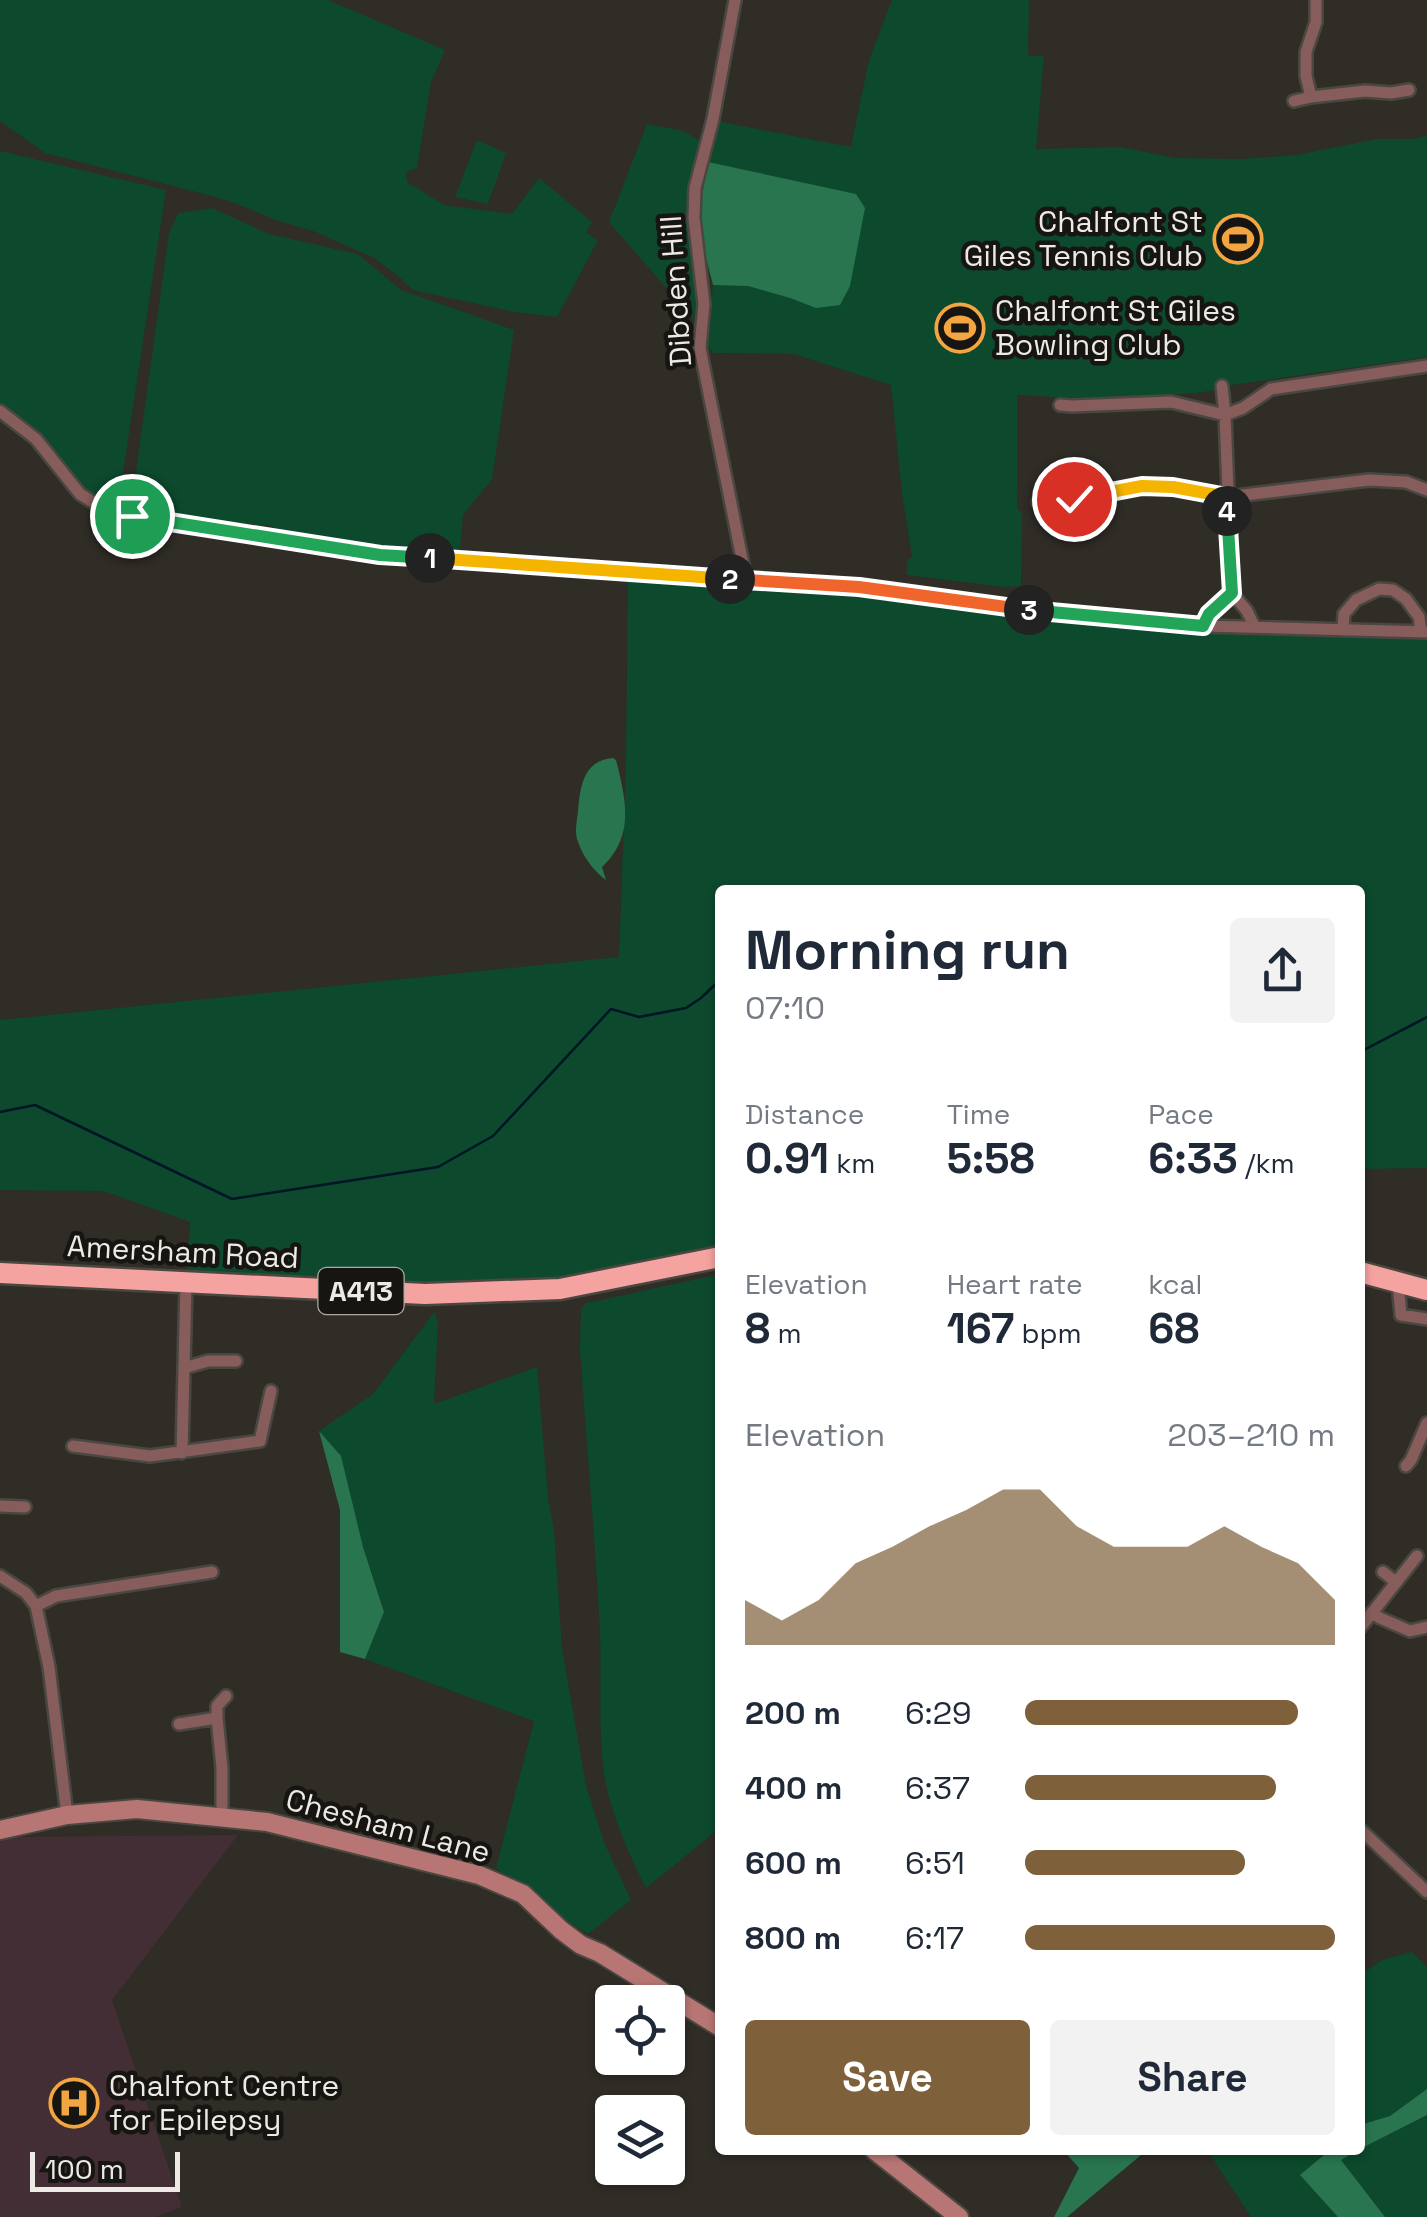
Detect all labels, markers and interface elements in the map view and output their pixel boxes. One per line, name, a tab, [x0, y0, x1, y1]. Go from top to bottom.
place label: Chalfont St Giles Tennis Club	[964, 202, 1203, 275]
sports icon: Chalfont St Giles Tennis Club	[1212, 213, 1264, 265]
street label: Dibden Hill	[651, 214, 700, 368]
place label: Chalfont St Giles Bowling Club	[995, 291, 1236, 364]
sports icon: Chalfont St Giles Bowling Club	[934, 302, 986, 354]
pin	[1032, 457, 1117, 542]
icon: check	[1047, 472, 1102, 527]
pin	[90, 474, 175, 559]
pin: 4	[1202, 486, 1252, 536]
icon: arrive	[105, 489, 160, 544]
text: 4	[1218, 493, 1236, 529]
pin: 1	[405, 533, 455, 583]
text: 1	[424, 540, 436, 576]
pin: 2	[705, 554, 755, 604]
text: 2	[722, 561, 738, 597]
pin: 3	[1004, 585, 1054, 635]
text: 3	[1020, 592, 1038, 628]
text: Morning run	[745, 915, 1070, 985]
button: share	[1230, 918, 1335, 1023]
text: 07:10	[745, 988, 825, 1028]
text: Distance	[745, 1096, 864, 1132]
text: Time	[947, 1096, 1010, 1132]
text: Pace	[1148, 1096, 1214, 1132]
text: 0.91	[745, 1132, 829, 1185]
text: 5:58	[947, 1132, 1035, 1185]
text: 6:33	[1148, 1132, 1238, 1185]
text: km	[829, 1145, 875, 1181]
text: /km	[1238, 1145, 1295, 1181]
street label: Amersham Road	[66, 1226, 300, 1277]
text: Elevation	[745, 1266, 868, 1302]
text: Heart rate	[947, 1266, 1083, 1302]
text: kcal	[1148, 1266, 1202, 1302]
road number: A413	[318, 1268, 404, 1314]
text: 8	[745, 1302, 770, 1355]
text: 167	[947, 1302, 1014, 1355]
text: 68	[1148, 1302, 1199, 1355]
text: m	[770, 1315, 801, 1351]
text: bpm	[1014, 1315, 1082, 1351]
text: Elevation	[745, 1415, 885, 1455]
text: 203–210 m	[1168, 1415, 1335, 1455]
text: 200 m	[745, 1693, 841, 1733]
text: 6:29	[905, 1693, 971, 1733]
text: 400 m	[745, 1768, 842, 1808]
text: 6:37	[905, 1768, 970, 1808]
street label: Chesham Lane	[282, 1779, 495, 1872]
text: 600 m	[745, 1843, 842, 1883]
text: 6:51	[905, 1843, 965, 1883]
text: 800 m	[745, 1918, 841, 1958]
text: 6:17	[905, 1918, 964, 1958]
map controls	[595, 1985, 685, 2185]
button: locate	[595, 1985, 685, 2075]
button: Save	[745, 2020, 1030, 2135]
button: Share	[1050, 2020, 1335, 2135]
place label: Chalfont Centre for Epilepsy	[109, 2066, 339, 2139]
hospital icon: Chalfont Centre for Epilepsy	[48, 2077, 100, 2129]
button: layers	[595, 2095, 685, 2185]
scale bar	[30, 2147, 180, 2192]
text: 100 m	[45, 2151, 124, 2187]

